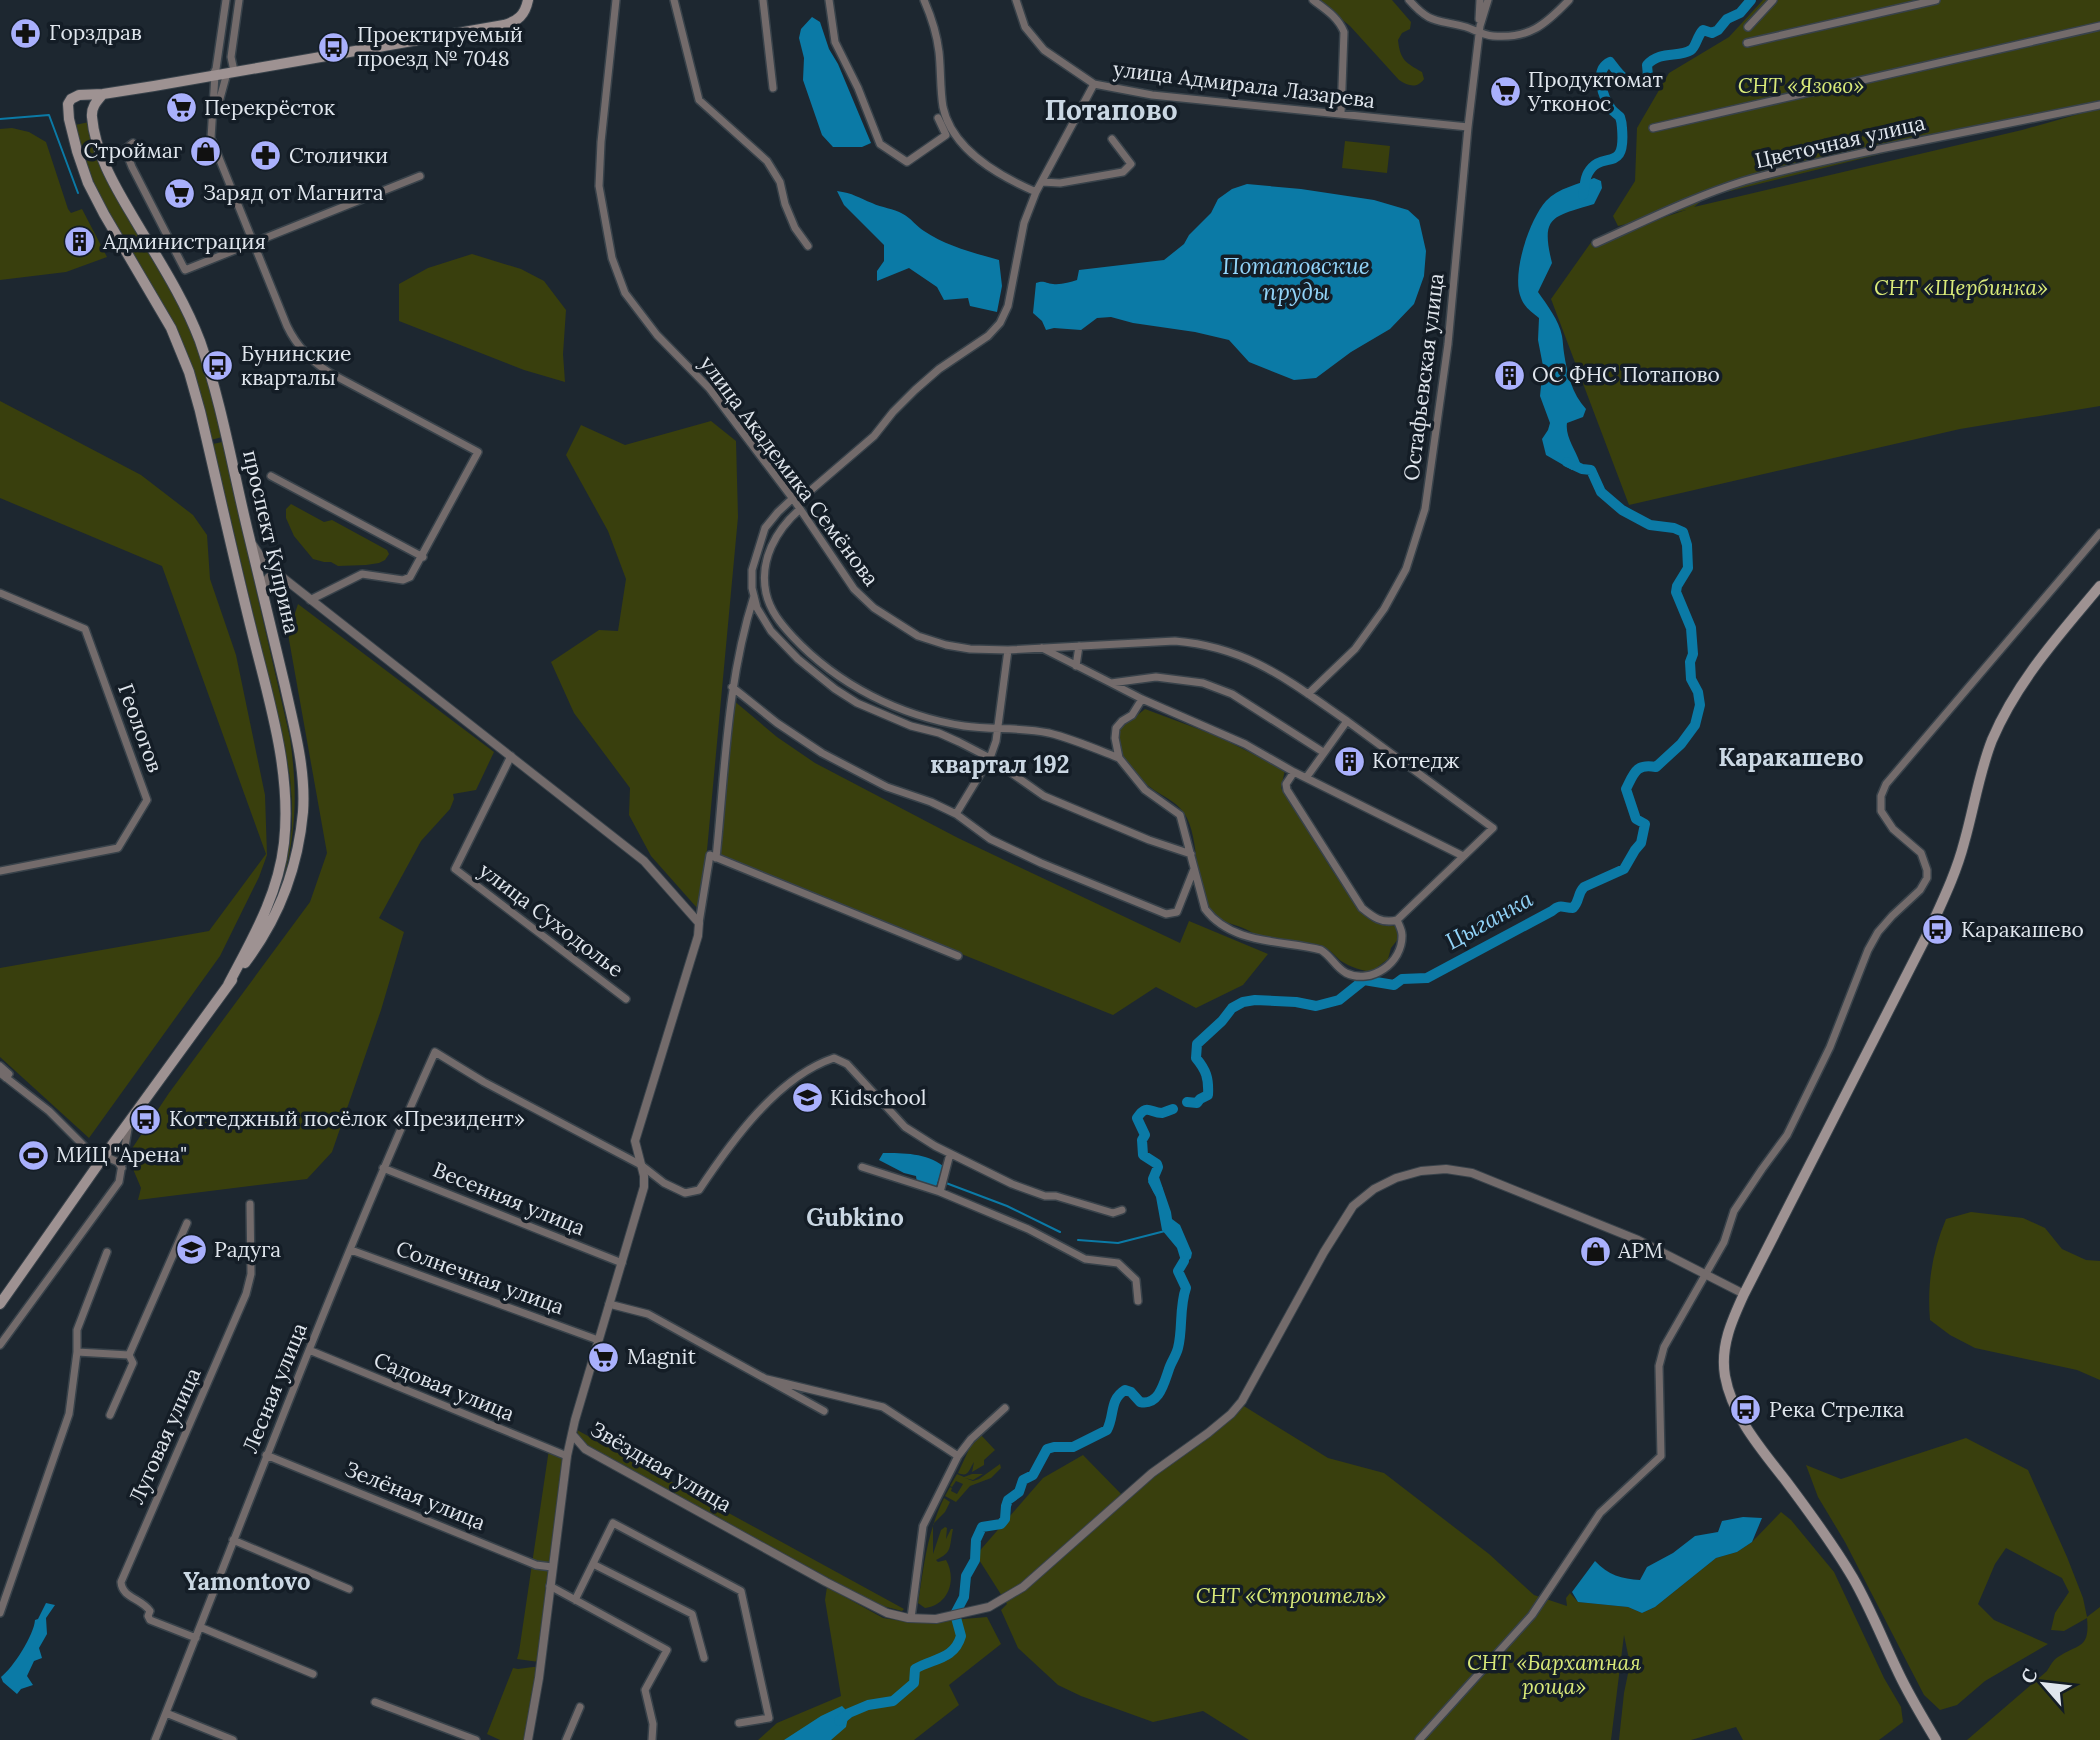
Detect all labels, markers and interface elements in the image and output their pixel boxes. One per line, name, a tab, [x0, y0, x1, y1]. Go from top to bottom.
pharmacy icon: Горздрав	[9, 16, 43, 50]
place label: Горздрав	[49, 19, 142, 46]
place label: Проектируемый проезд № 7048	[357, 21, 523, 72]
bus stop icon: Проектируемый проезд № 7048	[317, 30, 351, 64]
street label: улица Адмирала Лазарева	[1111, 55, 1377, 114]
place label: Продуктомат Утконос	[1527, 66, 1663, 117]
park label: СНТ «Язово»	[1738, 72, 1864, 99]
supermarket icon: Продуктомат Утконос	[1488, 75, 1522, 109]
supermarket icon: Перекрёсток	[164, 91, 198, 125]
district label: Потапово	[1044, 92, 1178, 128]
place label: Перекрёсток	[204, 94, 336, 121]
street label: Цветочная улица	[1752, 109, 1928, 174]
shop icon: Строймаг	[188, 134, 222, 168]
place label: Строймаг	[83, 137, 182, 164]
pharmacy icon: Столички	[249, 139, 283, 173]
place label: Столички	[289, 142, 388, 169]
supermarket icon: Заряд от Магнита	[163, 176, 197, 210]
place label: Заряд от Магнита	[203, 179, 384, 206]
building icon: Администрация	[63, 225, 97, 259]
place label: Администрация	[102, 228, 266, 255]
water label: Потаповские пруды	[1222, 251, 1370, 306]
street label: Остафьевская улица	[1397, 271, 1450, 482]
park label: СНТ «Щербинка»	[1874, 274, 2048, 301]
place label: Бунинские кварталы	[241, 340, 351, 391]
bus stop icon: Бунинские кварталы	[201, 349, 235, 383]
street label: улица Академика Семёнова	[694, 350, 885, 591]
building icon: ОС ФНС Потапово	[1492, 358, 1526, 392]
place label: ОС ФНС Потапово	[1532, 361, 1720, 388]
street label: проспект Куприна	[237, 447, 306, 637]
street label: Геологов	[112, 680, 169, 776]
district label: Каракашево	[1718, 742, 1864, 773]
building icon: Коттедж	[1332, 744, 1366, 778]
place label: Коттедж	[1372, 747, 1460, 774]
district label: квартал 192	[930, 749, 1070, 780]
street label: улица Суходолье	[474, 856, 629, 983]
water label: Цыганка	[1440, 884, 1538, 955]
bus stop icon: Каракашево	[1921, 913, 1955, 947]
place label: Каракашево	[1961, 916, 2084, 943]
school or university icon: Kidschool	[790, 1081, 824, 1115]
place label: Kidschool	[830, 1084, 927, 1111]
bus stop icon: Коттеджный посёлок «Президент»	[129, 1102, 163, 1136]
place label: Коттеджный посёлок «Президент»	[169, 1105, 525, 1132]
sports icon: МИЦ "Арена"	[16, 1138, 50, 1172]
place label: МИЦ "Арена"	[56, 1141, 187, 1168]
street label: Весенняя улица	[429, 1156, 589, 1241]
district label: Gubkino	[806, 1202, 904, 1233]
school or university icon: Радуга	[174, 1233, 208, 1267]
shop icon: АРМ	[1578, 1234, 1612, 1268]
street label: Солнечная улица	[392, 1235, 568, 1321]
place label: Радуга	[214, 1236, 281, 1263]
place label: АРМ	[1617, 1237, 1663, 1264]
street label: Лесная улица	[236, 1319, 313, 1457]
supermarket icon: Magnit	[587, 1340, 621, 1374]
place label: Magnit	[627, 1343, 697, 1370]
street label: Садовая улица	[370, 1346, 519, 1427]
street label: Луговая улица	[123, 1363, 207, 1508]
bus stop icon: Река Стрелка	[1729, 1393, 1763, 1427]
place label: Река Стрелка	[1769, 1396, 1904, 1423]
street label: Звёздная улица	[586, 1415, 737, 1518]
street label: Зелёная улица	[341, 1455, 490, 1536]
district label: Yamontovo	[183, 1566, 311, 1597]
park label: СНТ «Строитель»	[1196, 1582, 1386, 1609]
park label: СНТ «Бархатная роща»	[1467, 1649, 1641, 1700]
north arrow	[2009, 1649, 2079, 1719]
text: С	[2015, 1665, 2043, 1687]

